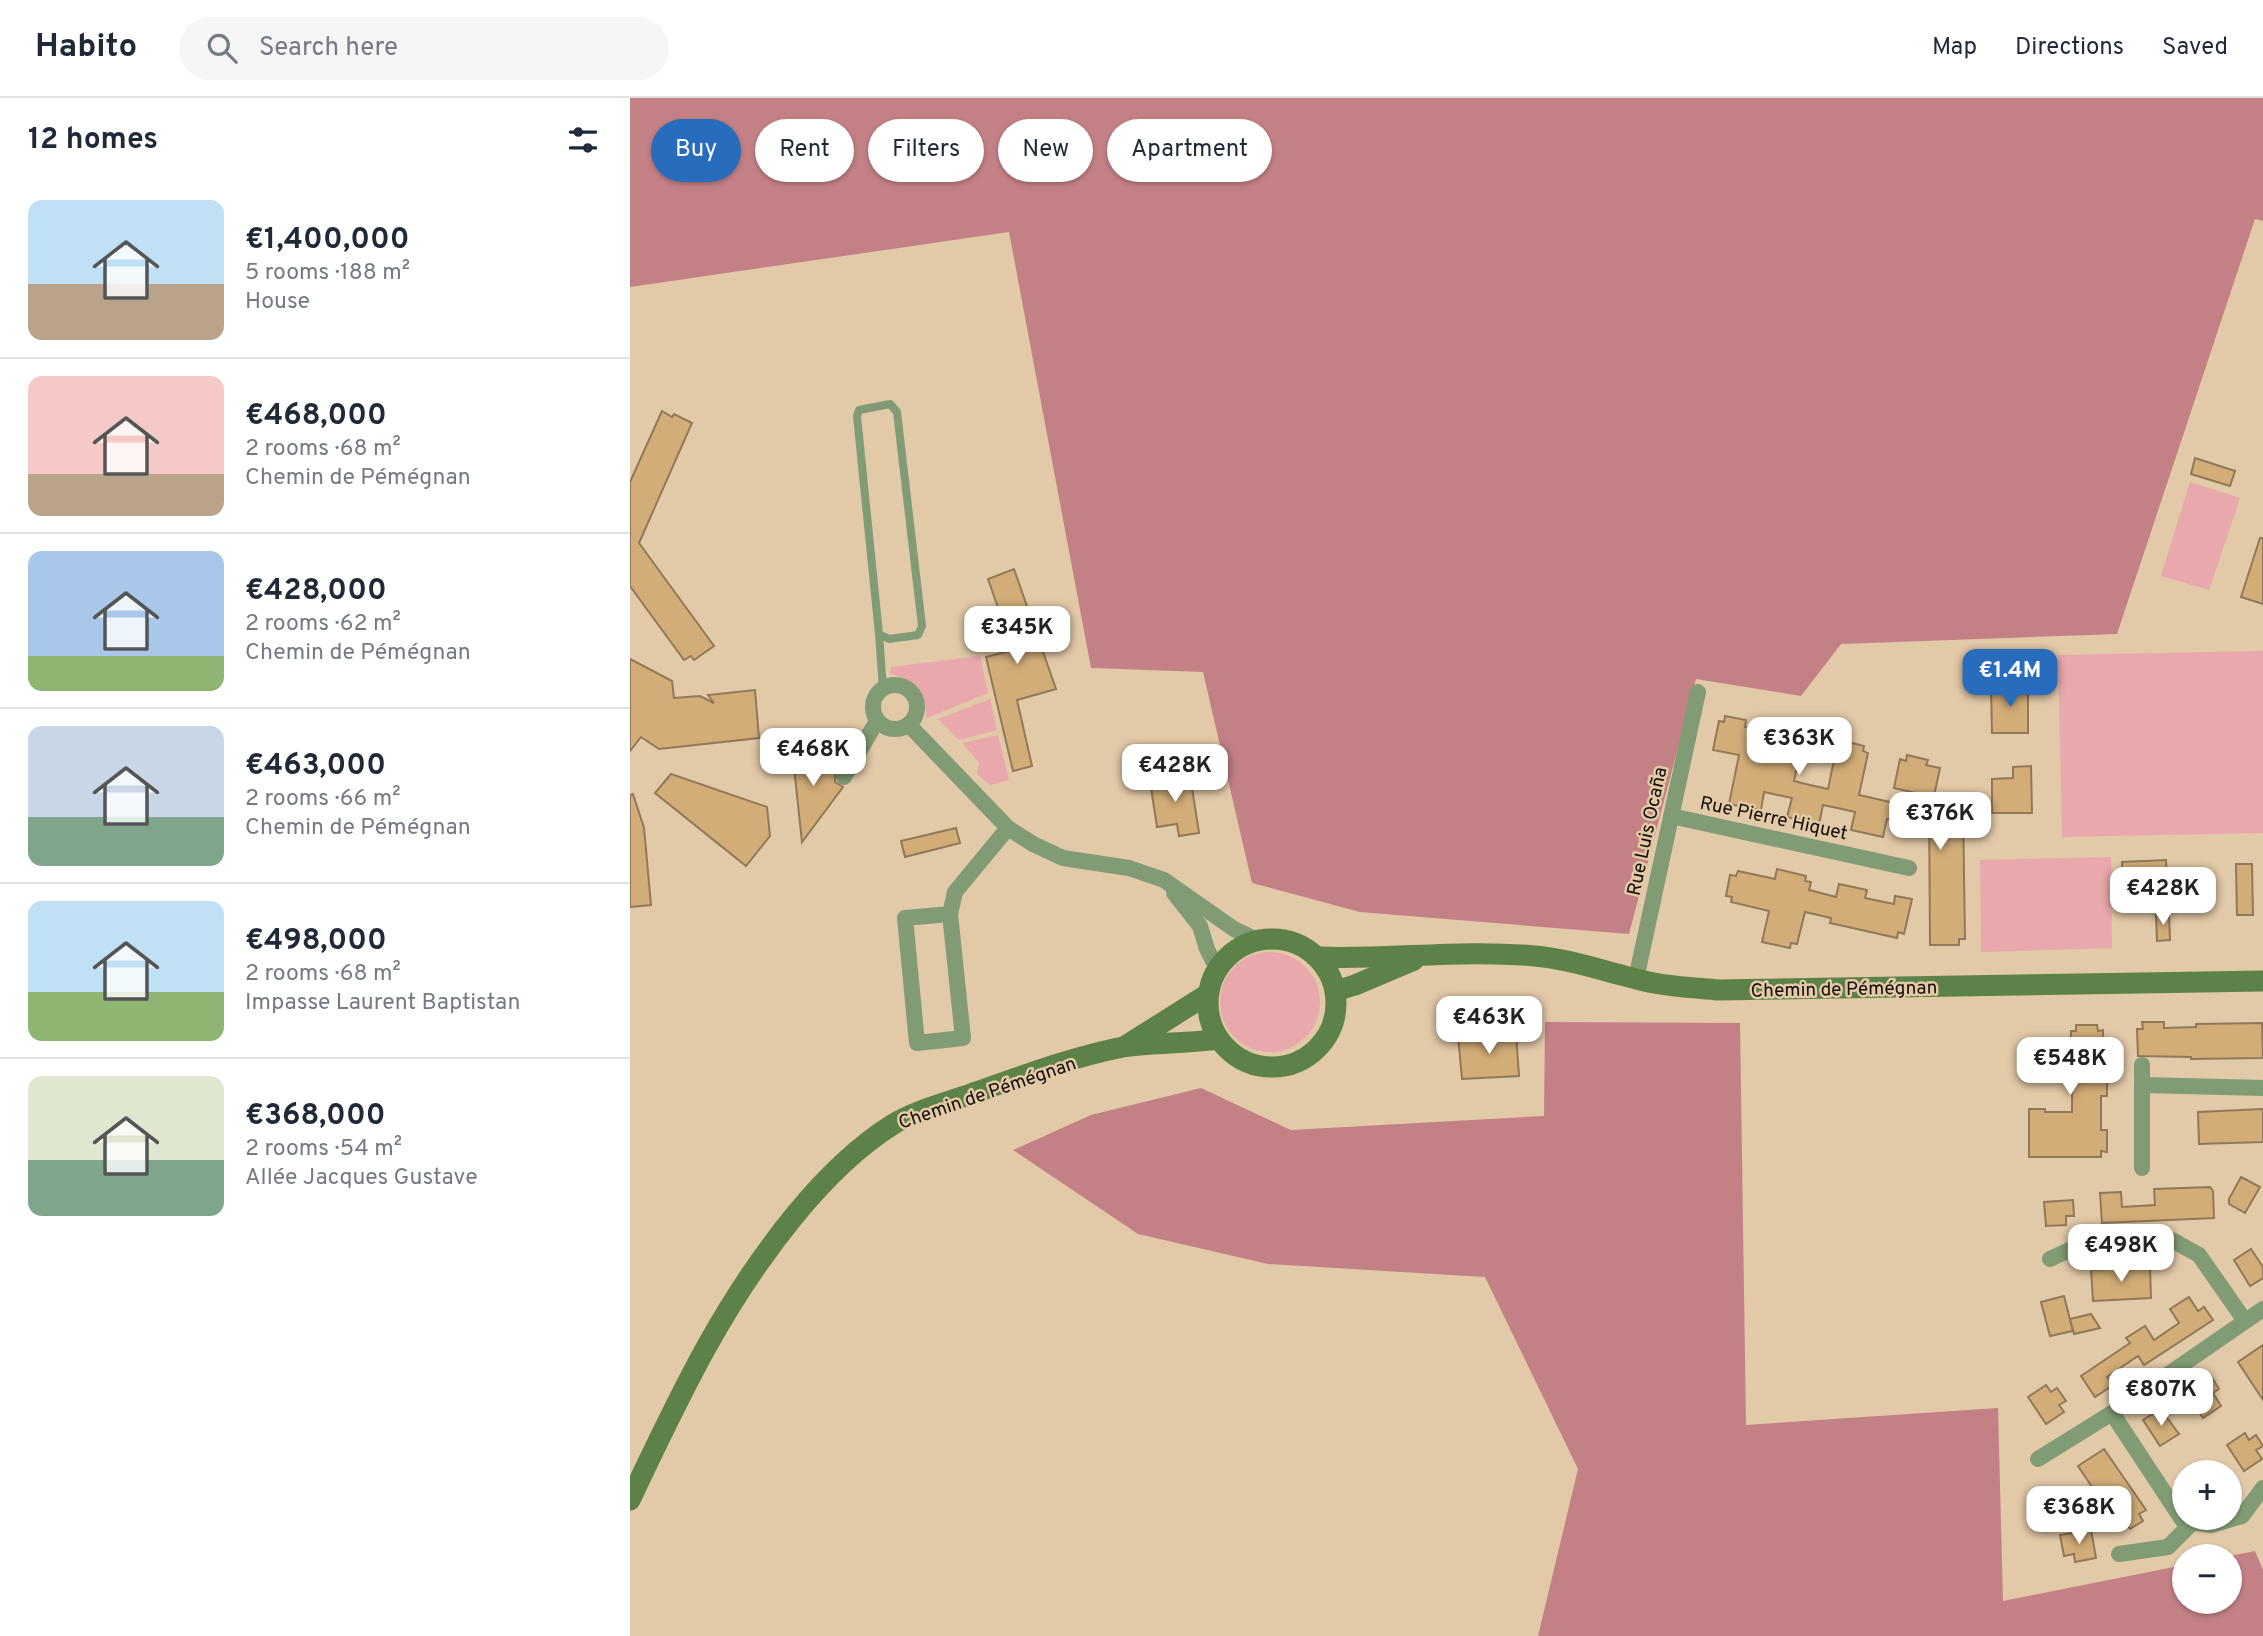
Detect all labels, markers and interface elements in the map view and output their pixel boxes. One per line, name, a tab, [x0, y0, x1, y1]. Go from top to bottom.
search box	[179, 17, 669, 80]
text: Habito	[35, 27, 137, 69]
icon: search	[203, 29, 241, 67]
text: Search here	[259, 32, 398, 65]
text: Map	[1932, 33, 1977, 63]
text: Directions	[2015, 33, 2124, 63]
text: Saved	[2162, 33, 2228, 63]
chip: Buy	[651, 119, 741, 182]
chip: Rent	[755, 119, 854, 182]
chip: Filters	[868, 119, 984, 182]
chip: New	[998, 119, 1093, 182]
chip: Apartment	[1107, 119, 1272, 182]
icon: filters	[564, 121, 602, 159]
text: 12 homes	[28, 122, 158, 159]
text: €1,400,000	[245, 222, 410, 259]
icon: home	[84, 228, 168, 312]
text: 5 rooms · 188 m²	[245, 259, 410, 288]
text: House	[245, 288, 310, 317]
text: €468,000	[245, 398, 387, 435]
icon: home	[84, 404, 168, 488]
text: 2 rooms · 68 m²	[245, 435, 401, 464]
text: Chemin de Pémégnan	[245, 464, 471, 493]
text: €428,000	[245, 573, 387, 610]
icon: home	[84, 579, 168, 663]
pin: €345K	[968, 606, 1066, 666]
text: 2 rooms · 62 m²	[245, 610, 401, 639]
text: €345K	[980, 614, 1054, 643]
text: Chemin de Pémégnan	[245, 639, 471, 668]
pin: €1.4M	[1961, 650, 2059, 709]
text: €1.4M	[1979, 657, 2041, 686]
pin: €363K	[1750, 718, 1848, 777]
text: €363K	[1763, 725, 1835, 754]
pin: €468K	[764, 728, 862, 788]
text: €468K	[776, 736, 850, 765]
pin: €428K	[1126, 744, 1224, 804]
text: €463,000	[245, 748, 386, 785]
text: €428K	[1138, 752, 1212, 781]
icon: home	[84, 754, 168, 838]
street label: Rue Luis Ocaña	[1623, 765, 1673, 898]
text: 2 rooms · 66 m²	[245, 785, 401, 814]
street label: Rue Pierre Hiquet	[1698, 792, 1850, 846]
pin: €376K	[1891, 792, 1989, 852]
text: €376K	[1905, 800, 1975, 829]
text: Chemin de Pémégnan	[245, 814, 471, 843]
pin: €428K	[2114, 868, 2212, 927]
text: €428K	[2126, 875, 2200, 904]
text: €498,000	[245, 923, 387, 960]
icon: home	[84, 929, 168, 1013]
text: 2 rooms · 68 m²	[245, 960, 401, 989]
street label: Chemin de Pémégnan	[1751, 976, 1938, 1004]
text: Impasse Laurent Baptistan	[245, 989, 520, 1018]
pin: €463K	[1440, 996, 1538, 1056]
text: €463K	[1452, 1004, 1526, 1033]
pin: €548K	[2021, 1038, 2119, 1097]
text: €548K	[2033, 1045, 2107, 1074]
street label: Chemin de Pémégnan	[896, 1052, 1080, 1136]
text: €368,000	[245, 1098, 386, 1135]
icon: home	[84, 1104, 168, 1188]
text: 2 rooms · 54 m²	[245, 1135, 402, 1164]
text: Allée Jacques Gustave	[245, 1164, 478, 1193]
pin: €498K	[2072, 1224, 2170, 1284]
text: €498K	[2084, 1232, 2158, 1261]
pin: €807K	[2112, 1368, 2210, 1428]
text: €807K	[2125, 1376, 2197, 1405]
map controls	[2172, 1460, 2242, 1614]
button: +	[2172, 1460, 2242, 1530]
pin: €368K	[2030, 1486, 2128, 1546]
text: €368K	[2042, 1494, 2116, 1523]
button: −	[2172, 1544, 2242, 1614]

